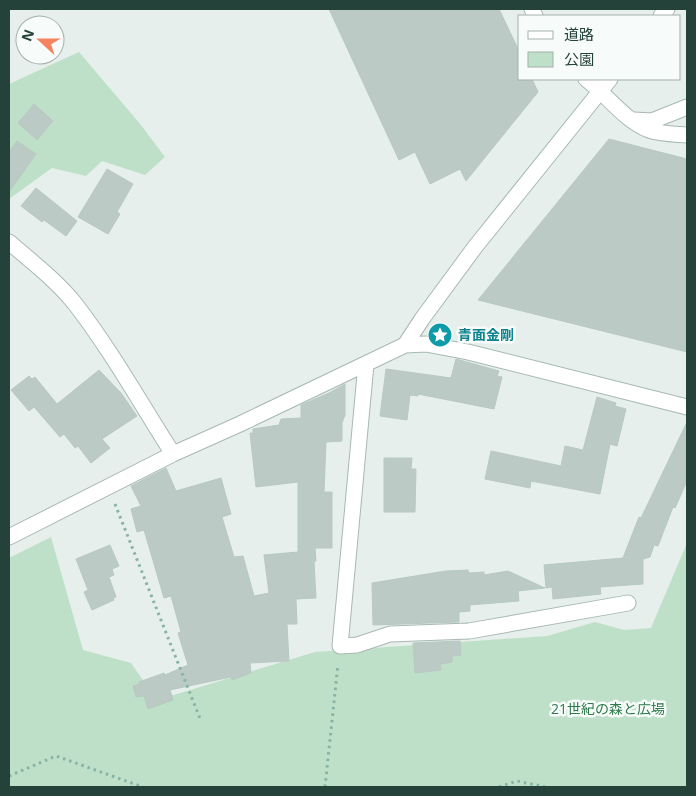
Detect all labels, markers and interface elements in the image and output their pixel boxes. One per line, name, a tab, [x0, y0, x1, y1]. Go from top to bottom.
north arrow	[15, 15, 65, 65]
legend	[518, 15, 681, 80]
text: 道路	[564, 24, 594, 44]
text: N	[16, 26, 38, 44]
text: 公園	[564, 49, 594, 69]
place icon: 青面金剛	[427, 322, 453, 348]
place label: 青面金剛	[458, 325, 514, 344]
park label: 21世紀の森と広場	[551, 699, 665, 718]

